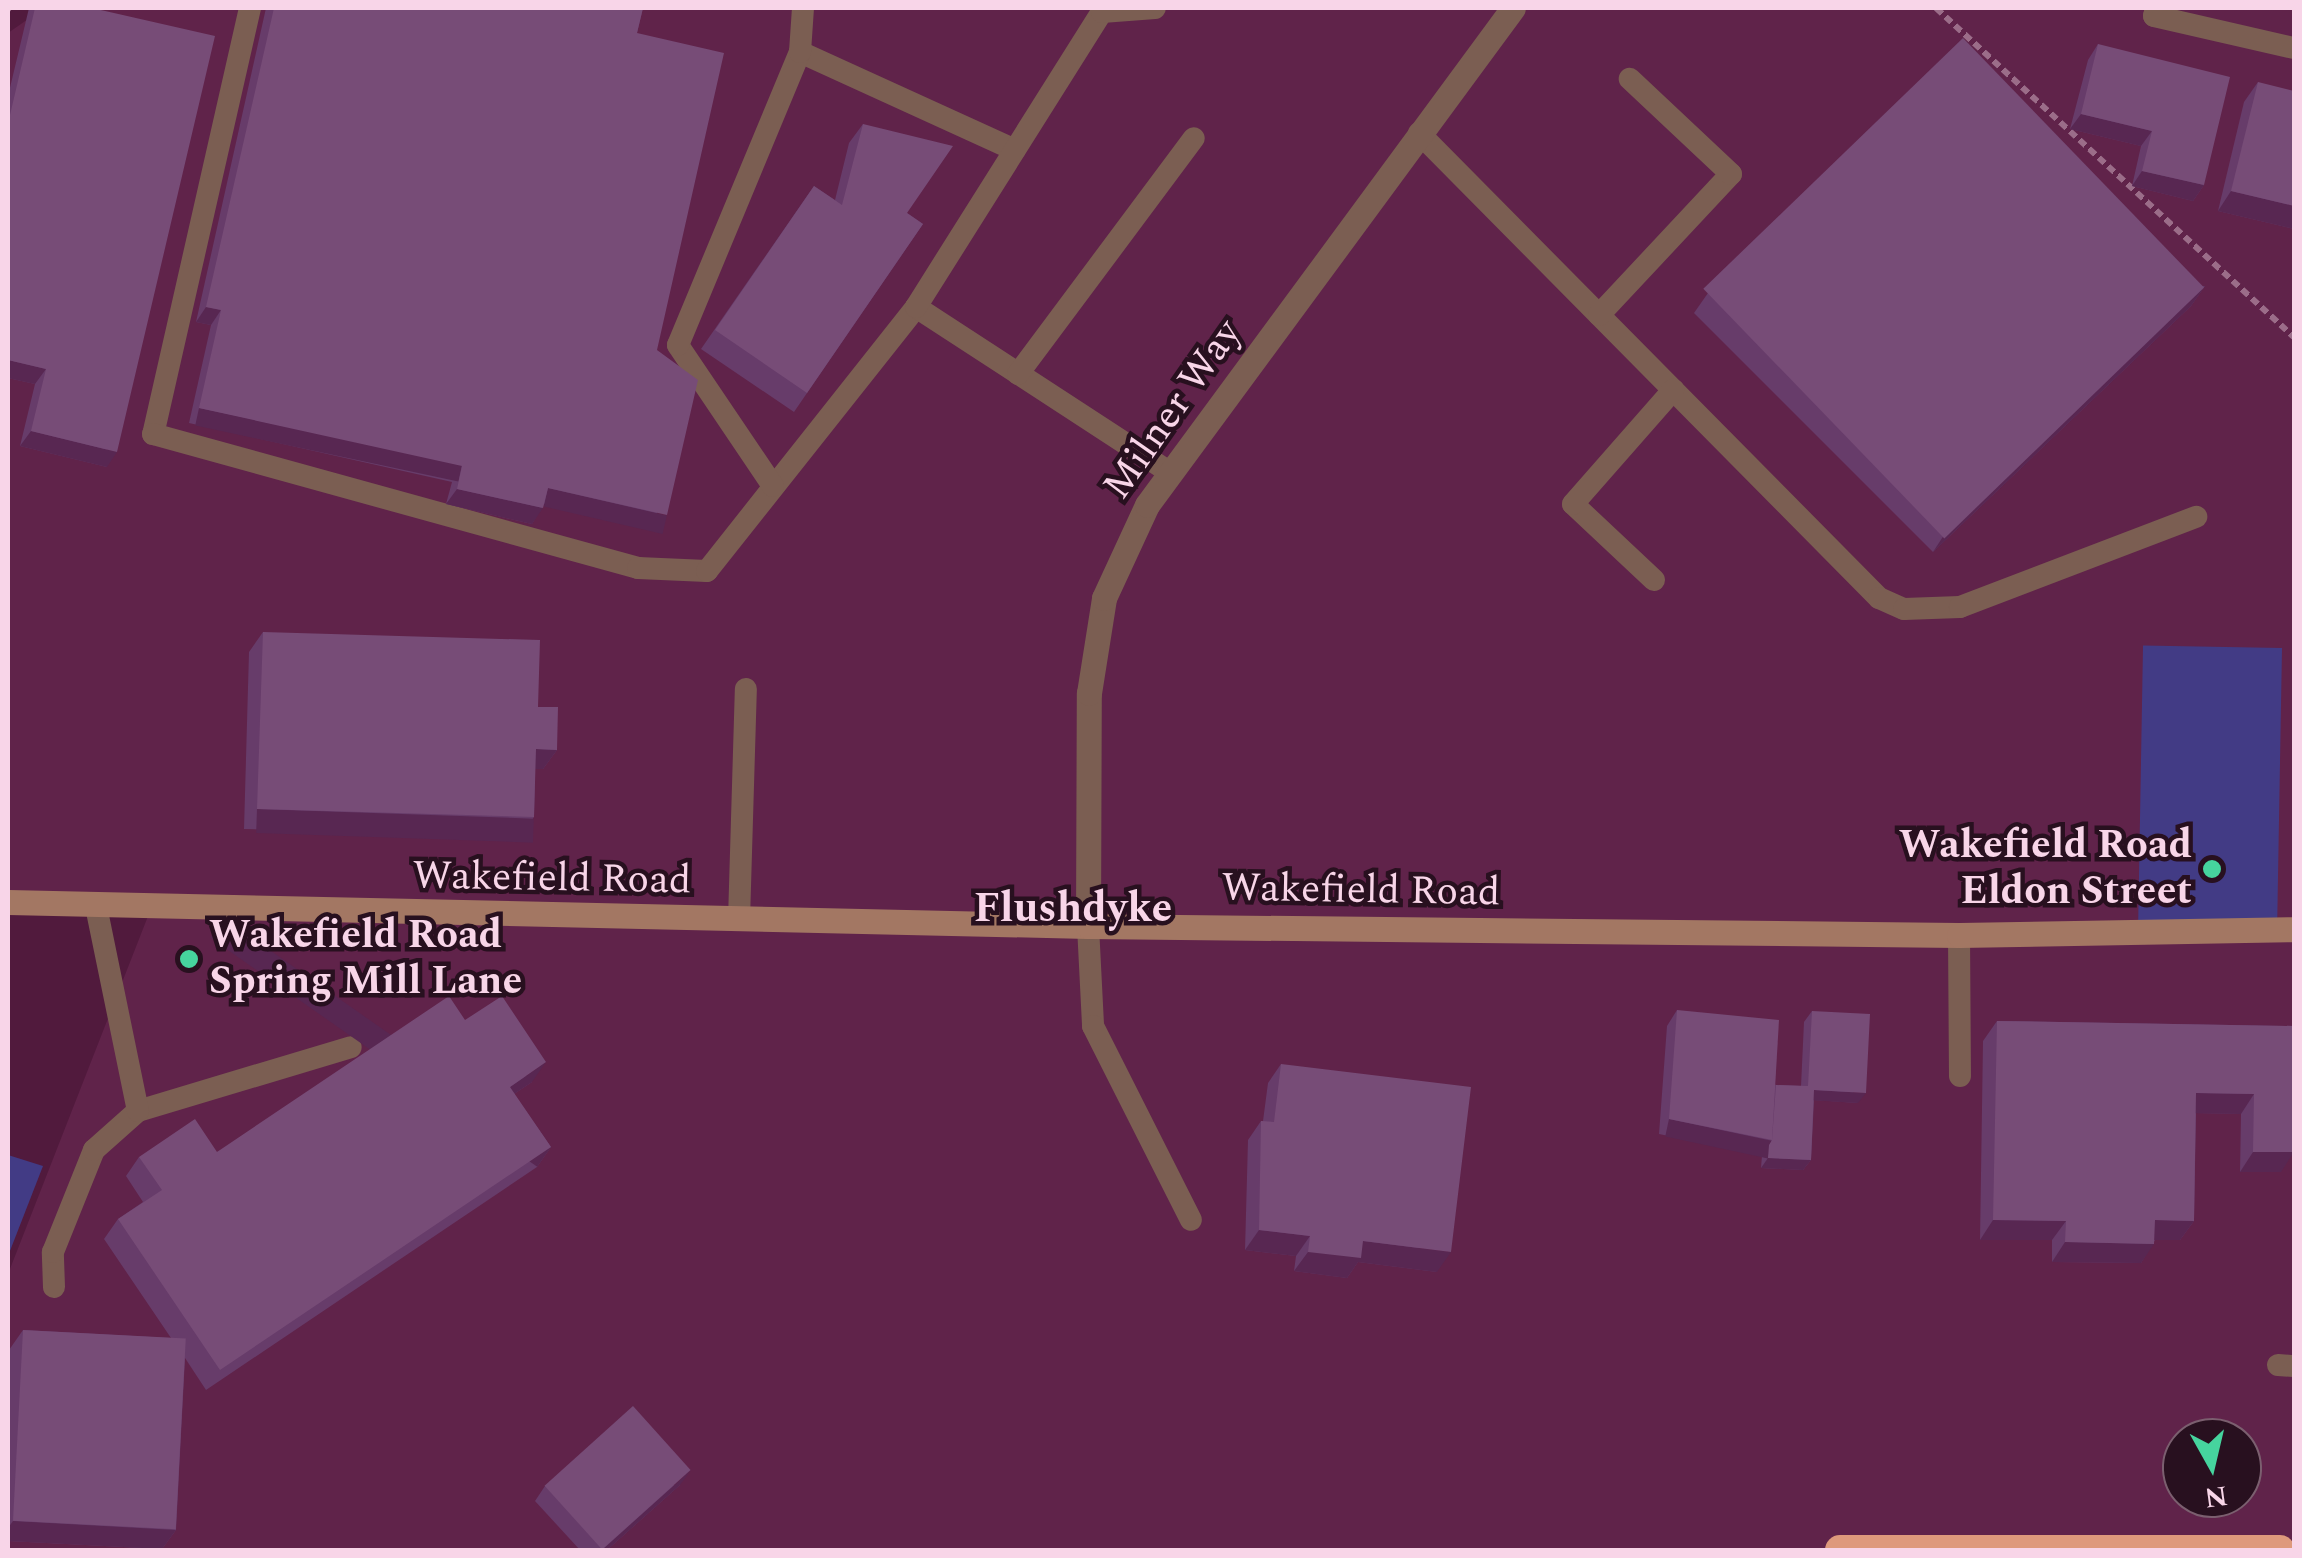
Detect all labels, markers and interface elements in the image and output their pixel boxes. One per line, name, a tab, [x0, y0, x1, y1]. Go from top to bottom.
street label: Milner Way	[1094, 311, 1252, 509]
place label: Wakefield Road Eldon Street	[1899, 822, 2192, 916]
street label: Wakefield Road	[412, 853, 692, 905]
marker: Wakefield Road Eldon Street	[2201, 858, 2223, 880]
street label: Wakefield Road	[1221, 865, 1501, 917]
district label: Flushdyke	[974, 884, 1172, 934]
place label: Wakefield Road Spring Mill Lane	[209, 912, 522, 1006]
marker: Wakefield Road Spring Mill Lane	[178, 948, 200, 970]
north arrow	[2162, 1418, 2262, 1518]
text: N	[2202, 1473, 2230, 1519]

